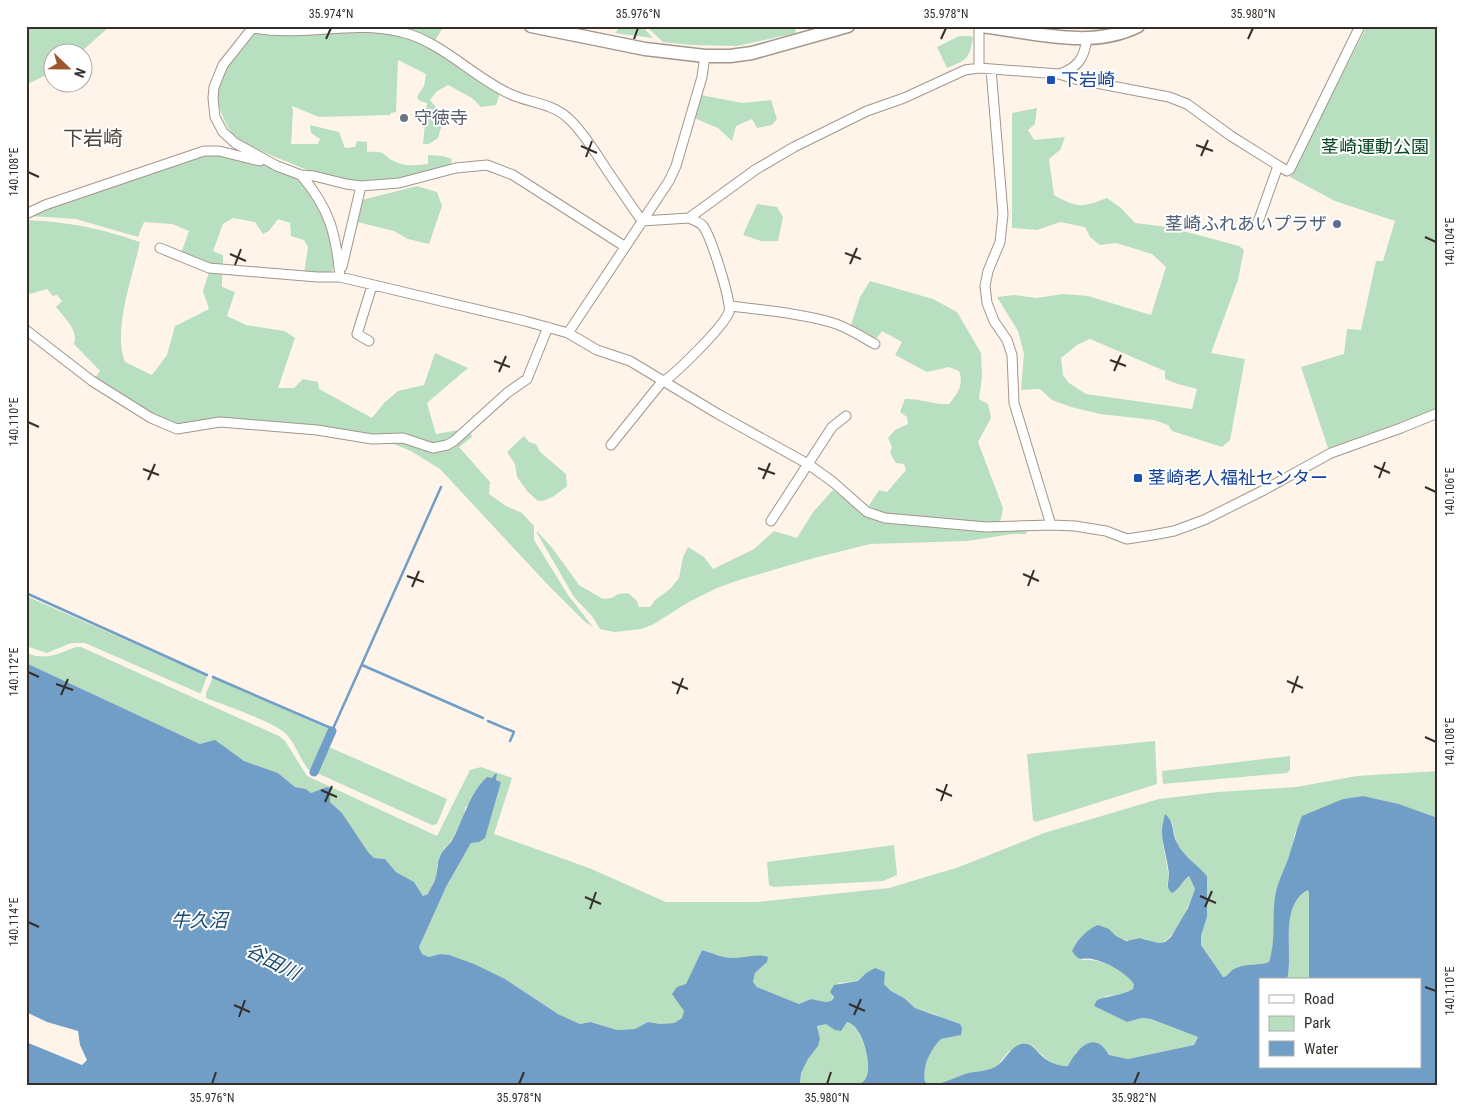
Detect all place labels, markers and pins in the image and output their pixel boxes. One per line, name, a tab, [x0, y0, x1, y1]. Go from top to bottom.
place label: 下岩崎	[1061, 69, 1115, 90]
marker: 下岩崎	[1045, 74, 1057, 86]
place label: 守徳寺	[414, 107, 468, 128]
marker: 守徳寺	[398, 112, 410, 124]
place label: 茎崎ふれあいプラザ	[1165, 213, 1327, 234]
marker: 茎崎ふれあいプラザ	[1331, 218, 1343, 230]
place label: 茎崎老人福祉センター	[1148, 467, 1328, 488]
marker: 茎崎老人福祉センター	[1132, 472, 1144, 484]

